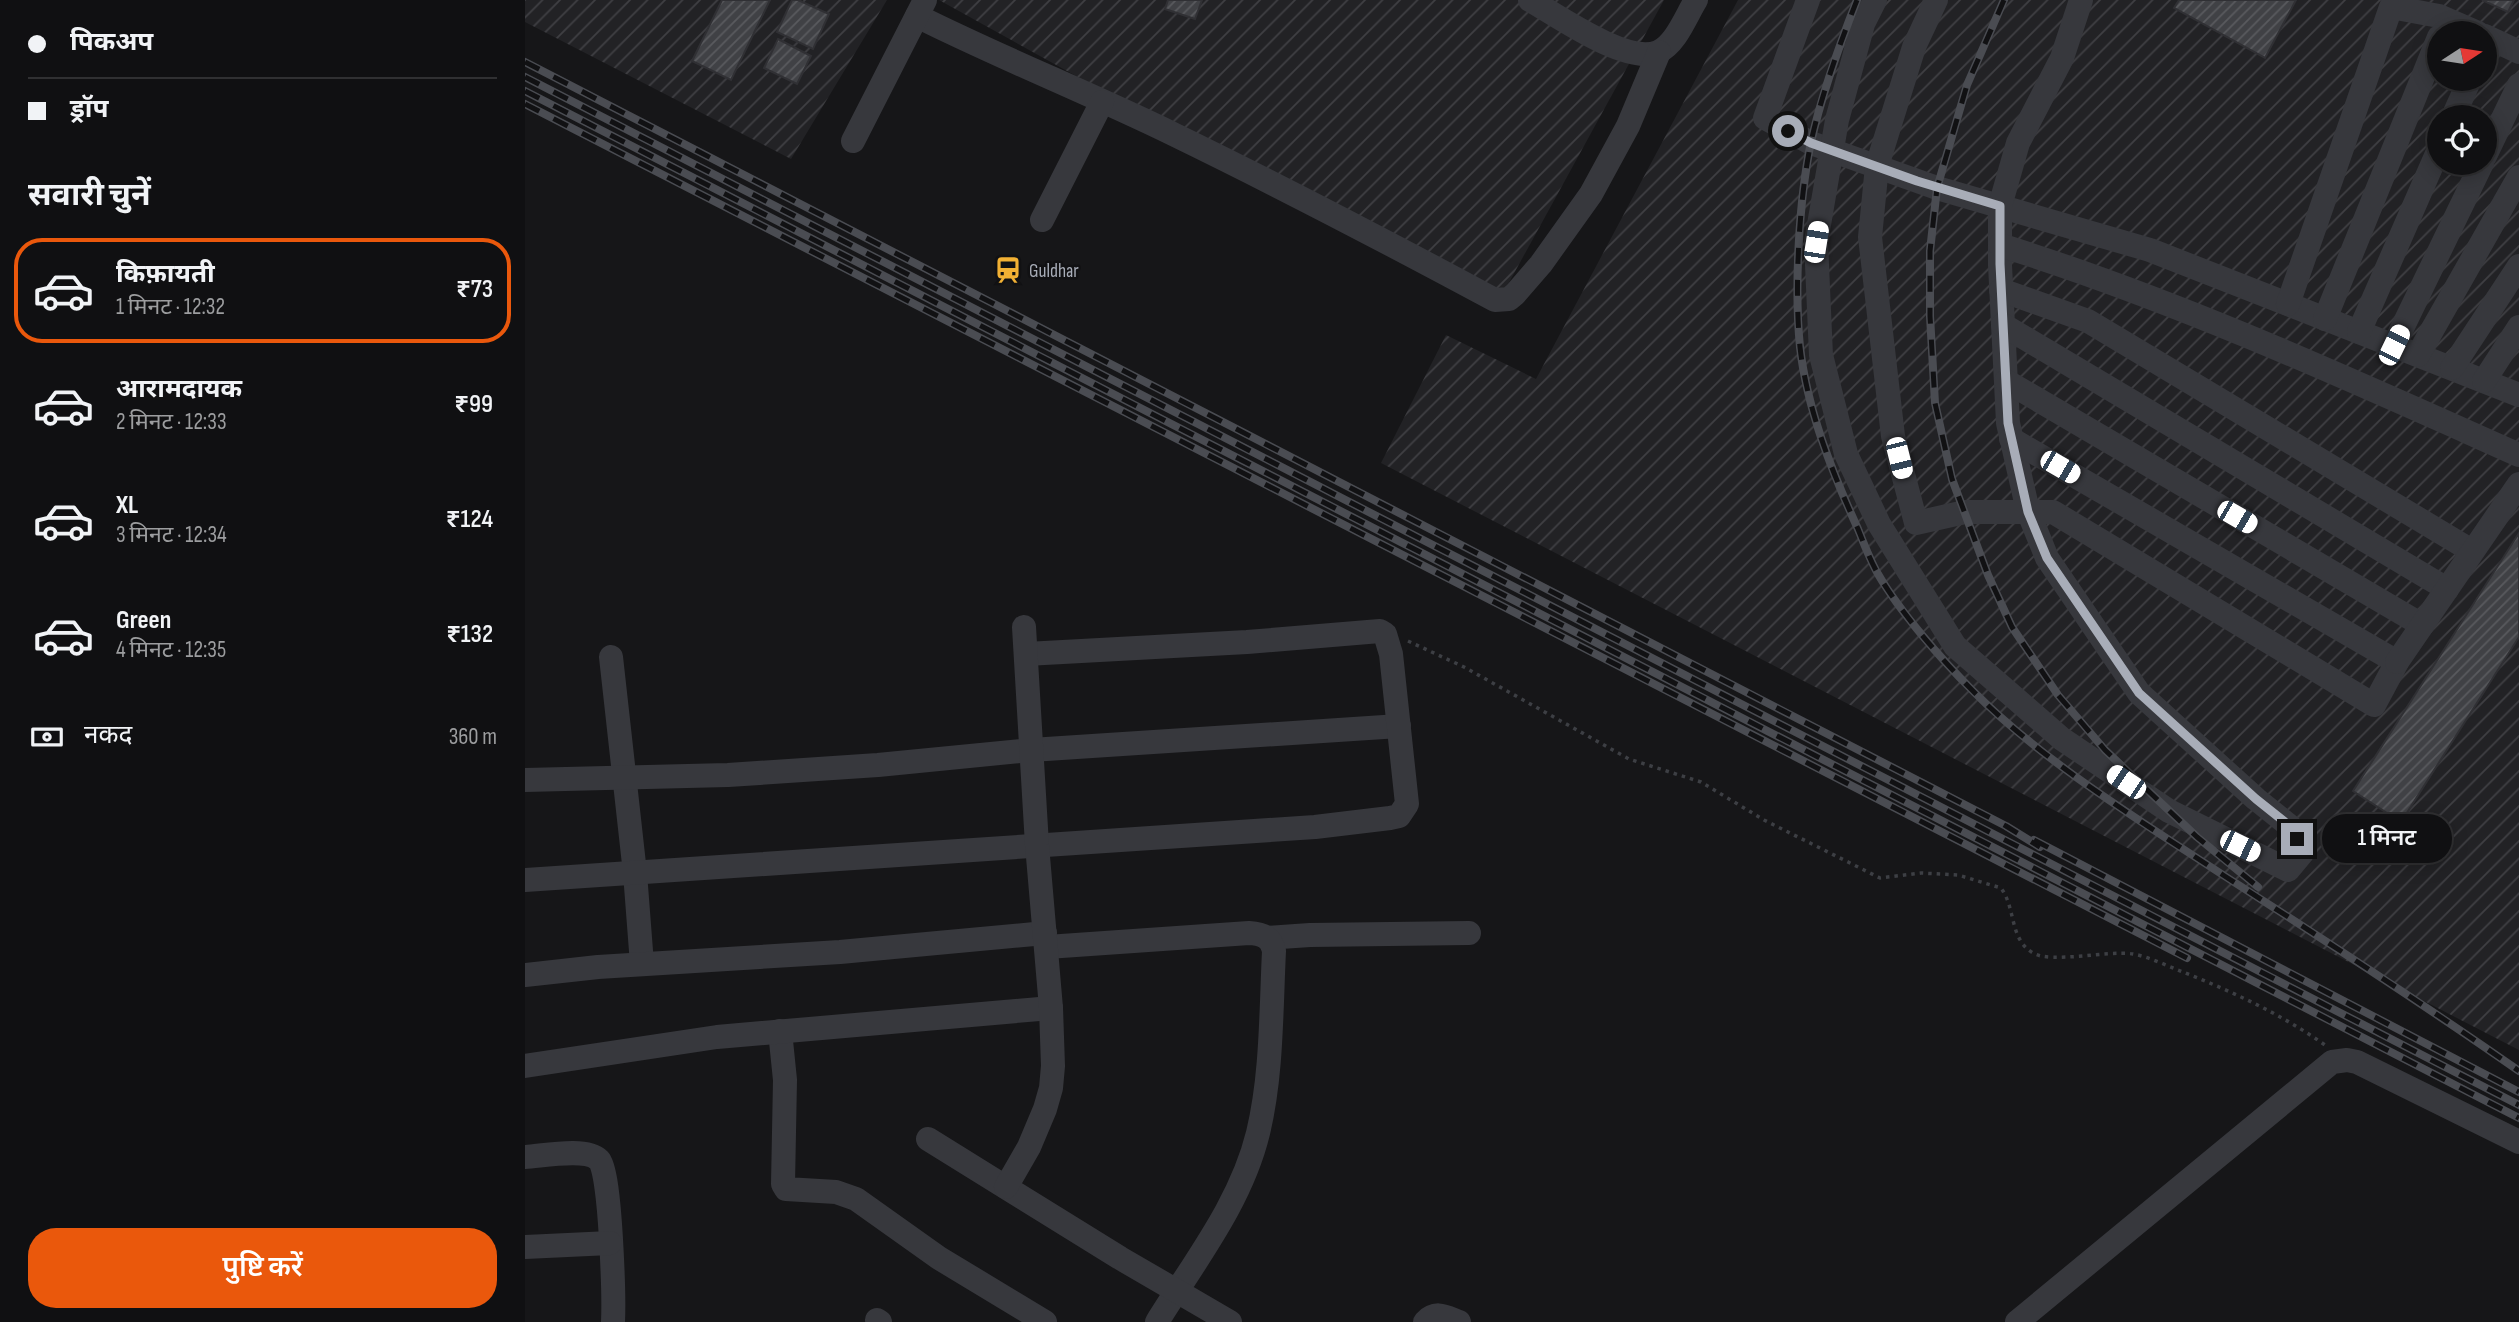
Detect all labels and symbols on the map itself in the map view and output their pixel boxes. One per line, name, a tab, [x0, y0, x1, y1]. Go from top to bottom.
north arrow	[2427, 21, 2497, 91]
route start	[1772, 115, 1804, 147]
car	[1803, 220, 1830, 264]
station icon: Guldhar	[993, 255, 1023, 285]
place label: Guldhar	[1029, 260, 1079, 283]
car	[2376, 322, 2413, 368]
car	[1884, 435, 1915, 481]
car	[2037, 447, 2084, 487]
car	[2214, 497, 2261, 537]
car	[2103, 762, 2150, 802]
callout: 1 मिनट	[2321, 814, 2451, 864]
route end	[2281, 823, 2313, 855]
car	[2217, 827, 2264, 865]

